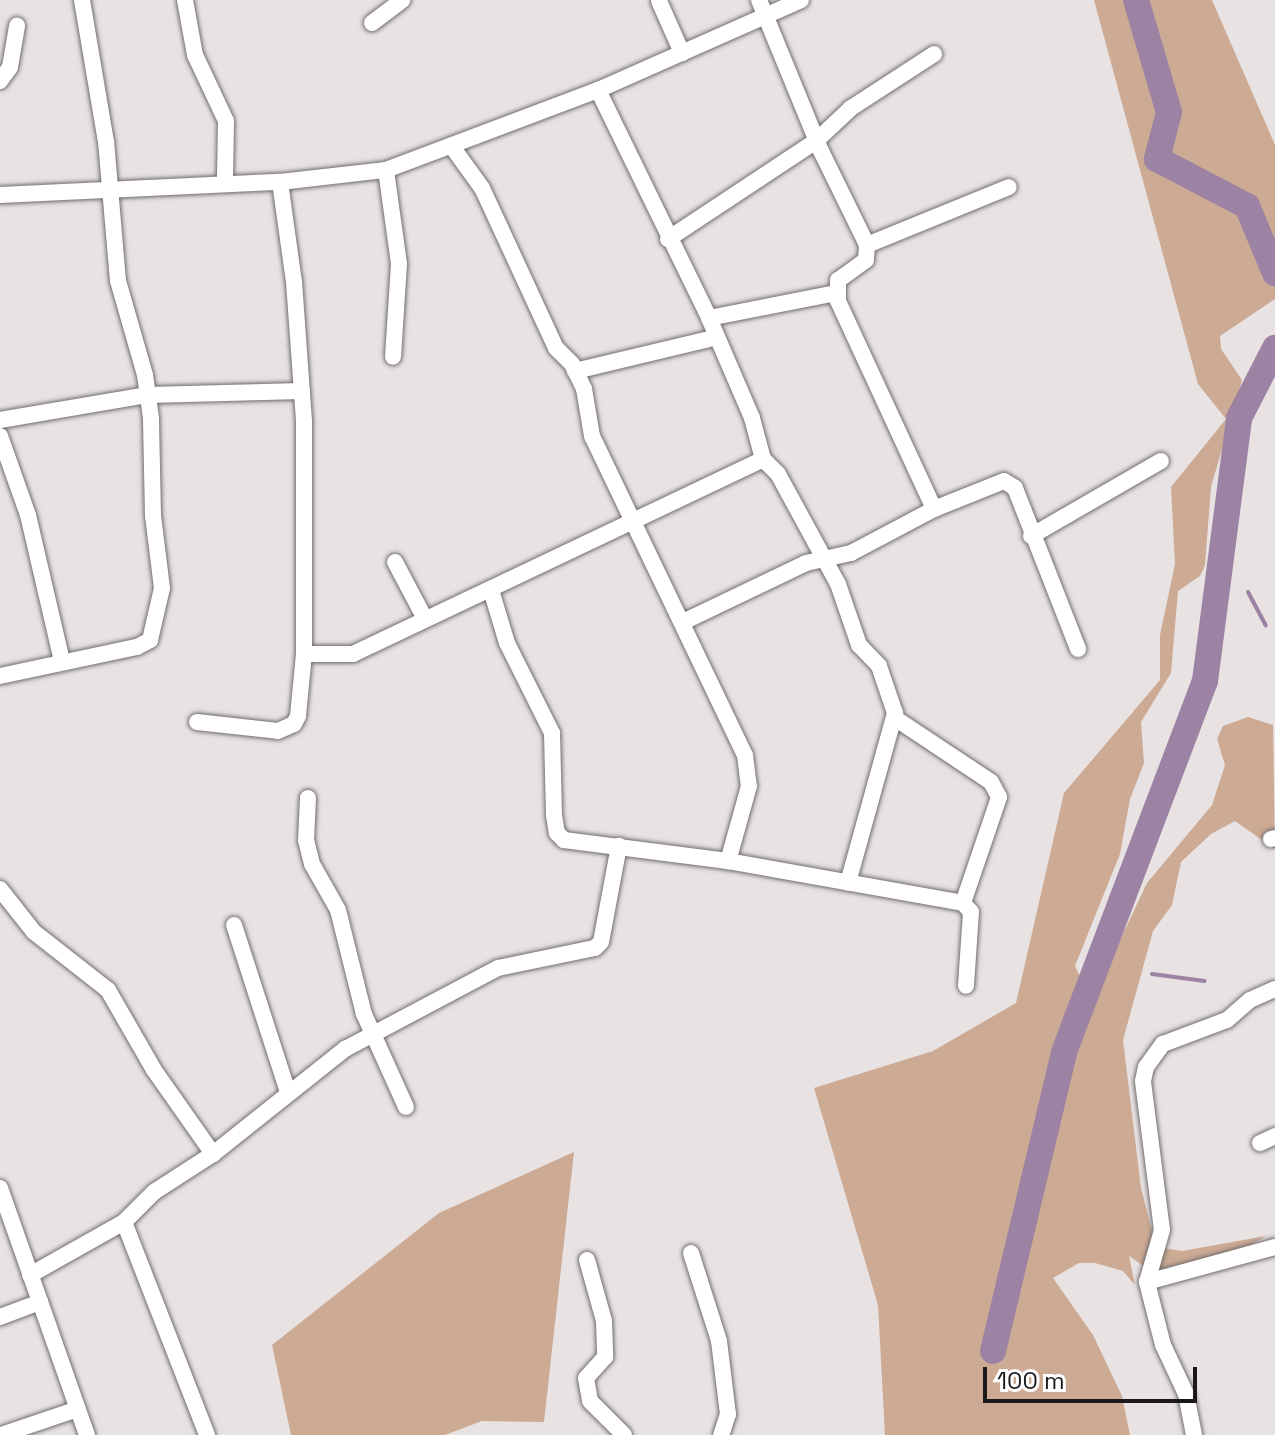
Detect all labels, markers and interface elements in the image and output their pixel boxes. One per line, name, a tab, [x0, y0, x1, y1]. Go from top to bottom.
scale bar	[987, 1351, 1201, 1401]
text: 100 m	[997, 1365, 1065, 1396]

